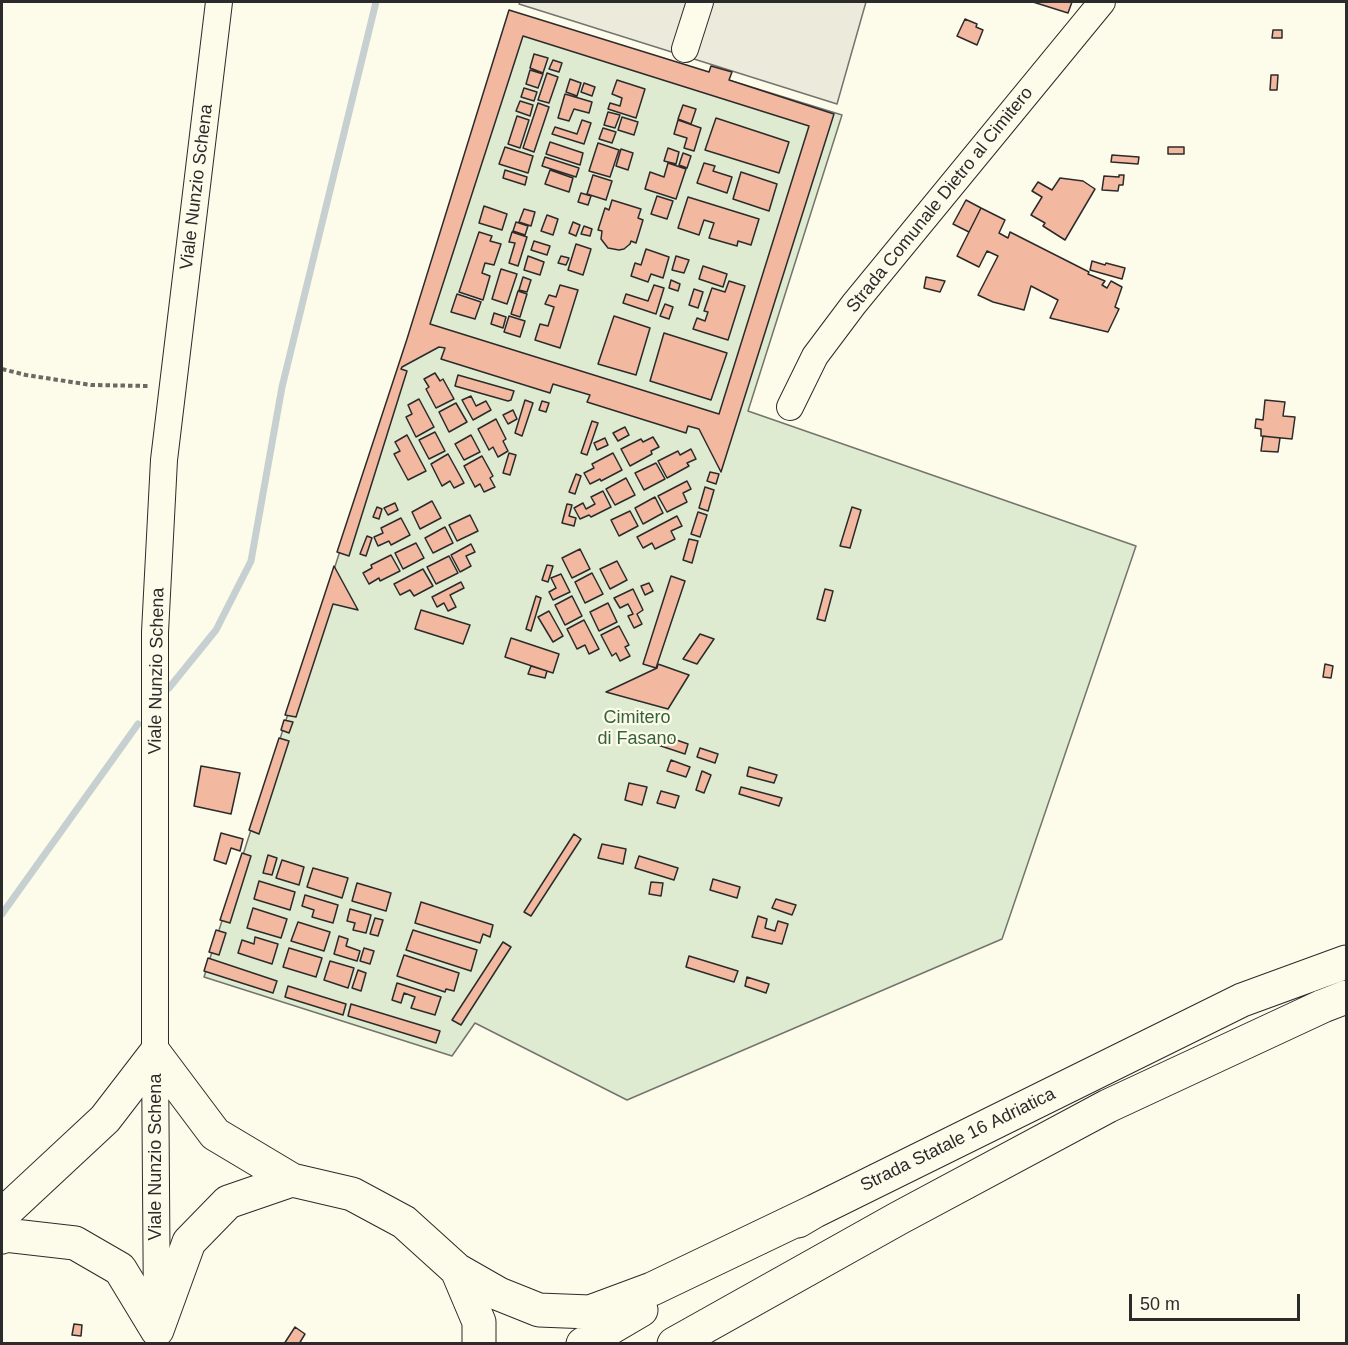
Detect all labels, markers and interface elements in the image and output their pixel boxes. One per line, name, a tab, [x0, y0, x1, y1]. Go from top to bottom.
street label: Strada Comunale Dietro al Cimitero	[842, 83, 1038, 317]
street label: Viale Nunzio Schena	[176, 103, 218, 271]
street label: Viale Nunzio Schena	[145, 587, 169, 755]
park label: Cimitero di Fasano	[597, 707, 677, 750]
street label: Viale Nunzio Schena	[145, 1074, 167, 1240]
street label: Strada Statale 16 Adriatica	[857, 1083, 1059, 1197]
scale bar	[1132, 1282, 1303, 1320]
text: 50 m	[1140, 1294, 1180, 1314]

